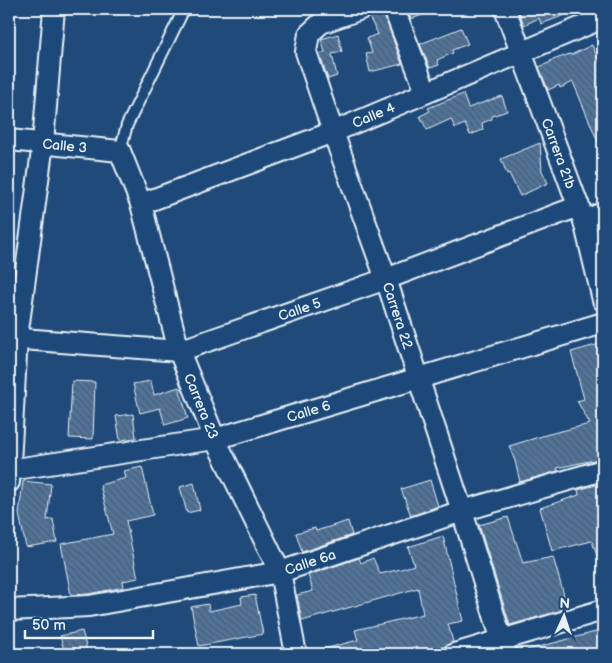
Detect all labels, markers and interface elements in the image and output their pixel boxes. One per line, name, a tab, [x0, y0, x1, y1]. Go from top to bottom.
street label: Calle 4	[350, 98, 398, 131]
street label: Carrera 21b	[538, 116, 580, 191]
street label: Calle 3	[42, 135, 88, 156]
street label: Carrera 22	[379, 280, 417, 352]
street label: Calle 5	[276, 294, 323, 324]
street label: Carrera 23	[181, 371, 223, 441]
street label: Calle 6	[285, 396, 333, 426]
street label: Calle 6a	[283, 545, 338, 578]
north arrow	[540, 590, 590, 640]
text: N	[559, 595, 570, 612]
scale bar	[25, 608, 152, 640]
text: 50 m	[32, 616, 66, 635]

